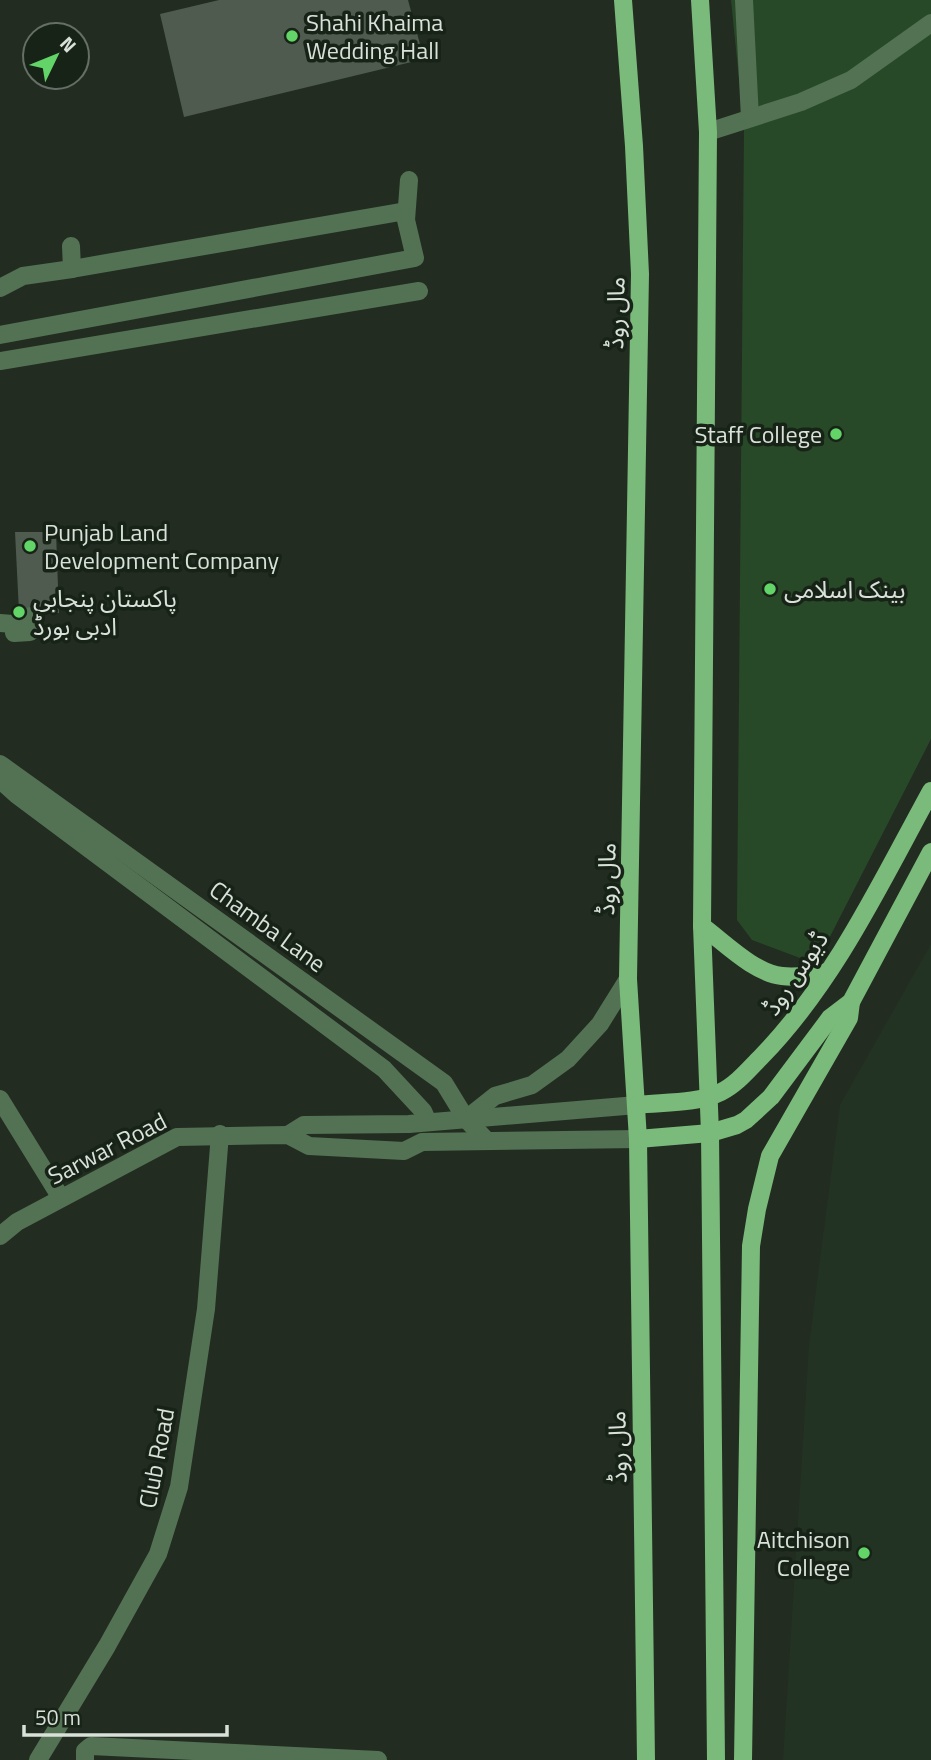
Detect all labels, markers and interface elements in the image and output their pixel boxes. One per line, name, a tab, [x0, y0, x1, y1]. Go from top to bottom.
place label: Shahi Khaima Wedding Hall	[306, 4, 443, 68]
north arrow	[21, 21, 91, 91]
marker: Shahi Khaima Wedding Hall	[284, 28, 300, 44]
text: N	[54, 29, 84, 59]
street label: مال روڈ	[596, 276, 634, 350]
place label: Staff College	[694, 416, 822, 452]
marker: Staff College	[828, 426, 844, 442]
place label: Punjab Land Development Company	[44, 514, 279, 578]
marker: Punjab Land Development Company	[22, 538, 38, 554]
place label: بینک اسلامی	[784, 571, 906, 607]
place label: پاکستان پنجابی ادبی بورڈ	[33, 580, 177, 644]
marker: بینک اسلامی	[762, 581, 778, 597]
marker: پاکستان پنجابی ادبی بورڈ	[11, 604, 27, 620]
street label: مال روڈ	[587, 842, 625, 916]
street label: Chamba Lane	[202, 871, 334, 981]
street label: ڈیوس روڈ	[753, 923, 837, 1023]
street label: Sarwar Road	[41, 1103, 173, 1193]
street label: Club Road	[129, 1405, 183, 1511]
street label: مال روڈ	[598, 1410, 636, 1484]
place label: Aitchison College	[757, 1521, 850, 1585]
marker: Aitchison College	[856, 1545, 872, 1561]
scale bar	[24, 1694, 228, 1738]
text: 50 m	[35, 1701, 81, 1733]

